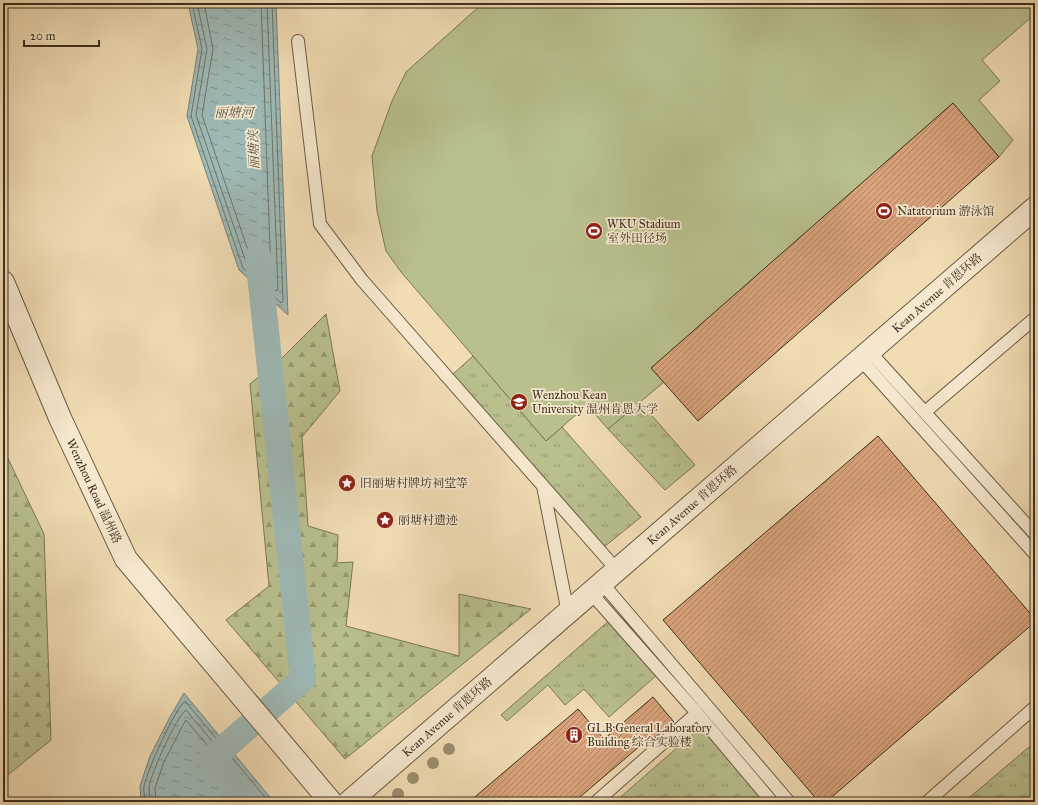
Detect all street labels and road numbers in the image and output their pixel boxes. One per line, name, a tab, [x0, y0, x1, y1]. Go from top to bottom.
street label: Kean Avenue 肯恩环路	[889, 250, 985, 336]
street label: Wenzhou Road 温州路	[64, 436, 124, 546]
street label: Kean Avenue 肯恩环路	[644, 462, 740, 548]
street label: Kean Avenue 肯恩环路	[399, 674, 495, 760]

